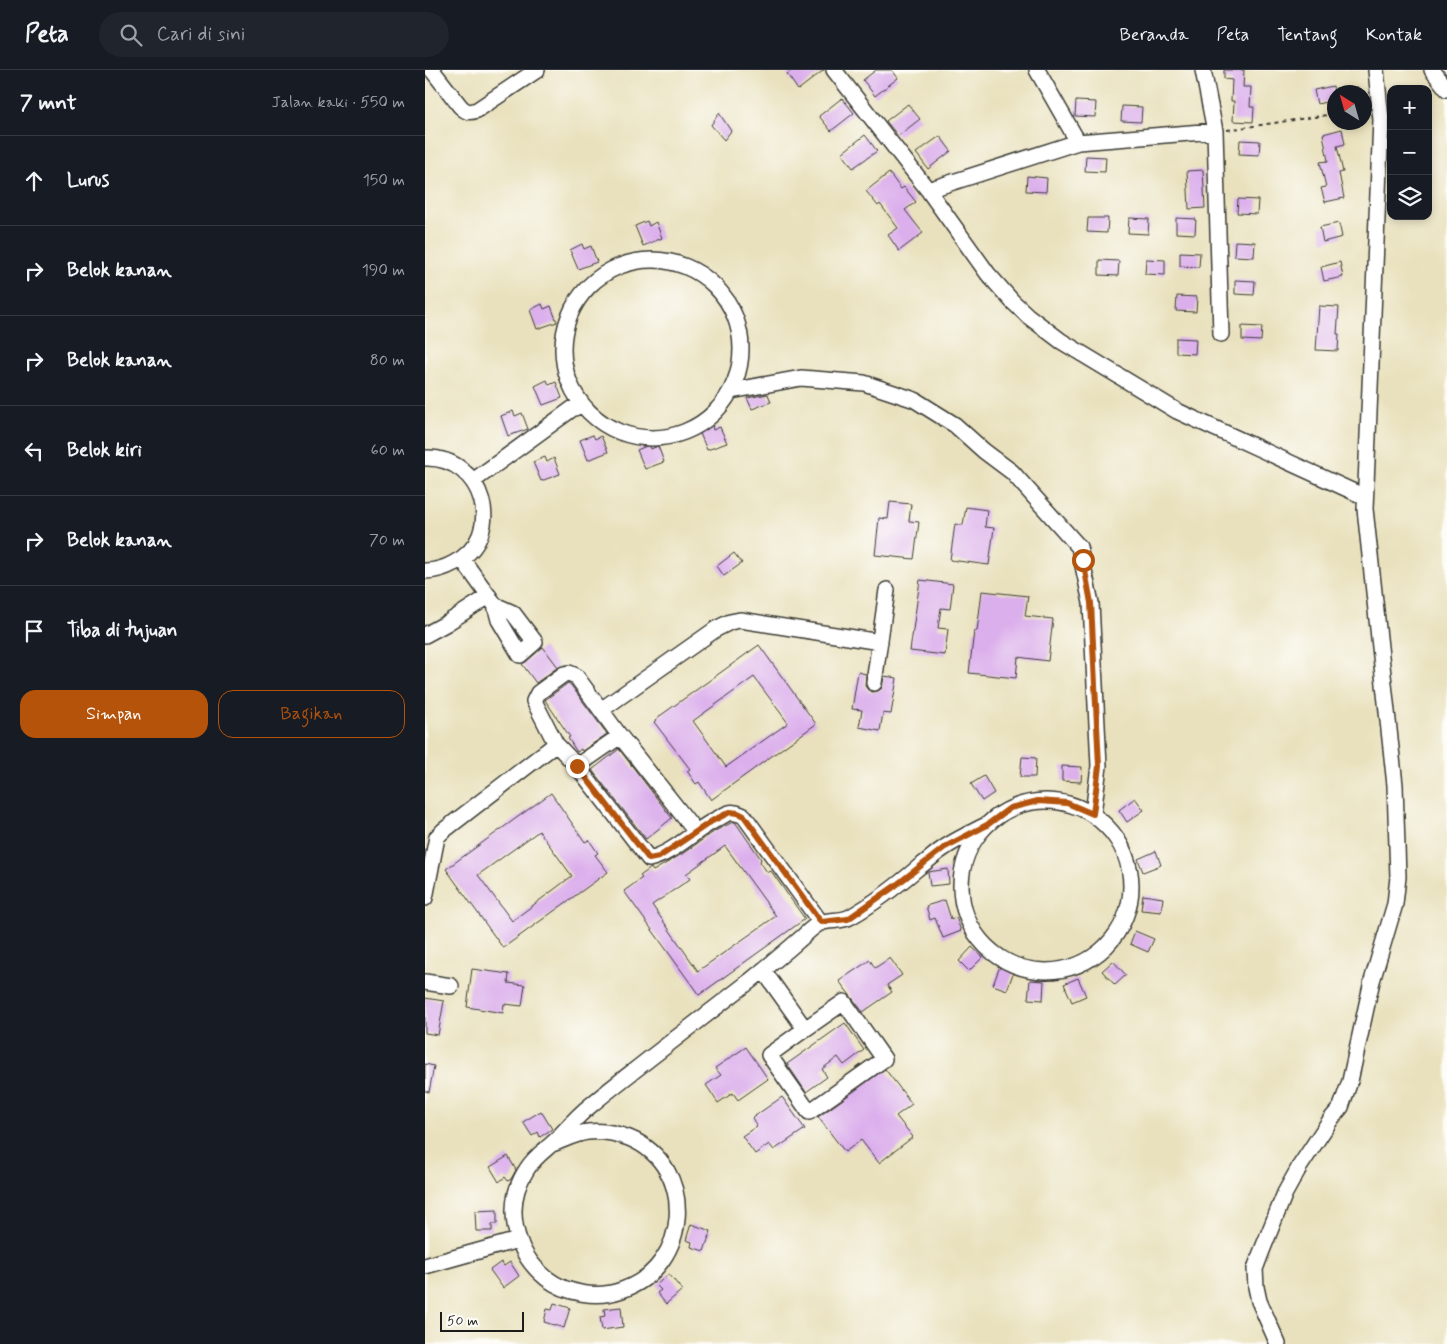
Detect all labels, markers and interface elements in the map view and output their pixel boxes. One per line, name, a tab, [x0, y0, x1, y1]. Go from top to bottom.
search box	[99, 12, 449, 57]
text: Peta	[25, 19, 69, 50]
icon: search	[117, 21, 145, 49]
text: Cari di sini	[157, 22, 245, 47]
text: Beranda	[1119, 23, 1188, 47]
text: Peta	[1216, 23, 1249, 47]
text: Tentang	[1277, 23, 1338, 47]
text: Kontak	[1366, 23, 1422, 47]
north arrow	[1327, 85, 1372, 130]
map controls	[1387, 85, 1432, 220]
button: +	[1387, 85, 1432, 130]
text: 7 mnt	[20, 89, 77, 117]
text: Jalan kaki · 550 m	[272, 92, 405, 113]
button: −	[1387, 130, 1432, 175]
icon: ahead	[20, 167, 48, 195]
text: Lurus	[67, 168, 109, 193]
text: 150 m	[363, 170, 405, 191]
button: layers	[1387, 175, 1432, 220]
icon: right	[20, 257, 48, 285]
text: Belok kanan	[67, 258, 172, 283]
text: 190 m	[362, 260, 405, 281]
icon: right	[20, 347, 48, 375]
text: Belok kanan	[67, 348, 172, 373]
text: 80 m	[370, 350, 405, 371]
icon: left	[20, 437, 48, 465]
text: Belok kiri	[67, 438, 142, 463]
text: 60 m	[371, 440, 405, 461]
icon: right	[20, 527, 48, 555]
text: Belok kanan	[67, 528, 172, 553]
text: 70 m	[369, 530, 405, 551]
route start	[1072, 549, 1095, 572]
icon: arrive	[20, 617, 48, 645]
text: Tiba di tujuan	[67, 618, 178, 643]
button: Simpan	[20, 690, 208, 738]
button: Bagikan	[218, 690, 405, 738]
route end	[566, 755, 589, 778]
scale bar	[440, 1309, 524, 1332]
text: 50 m	[447, 1312, 478, 1330]

